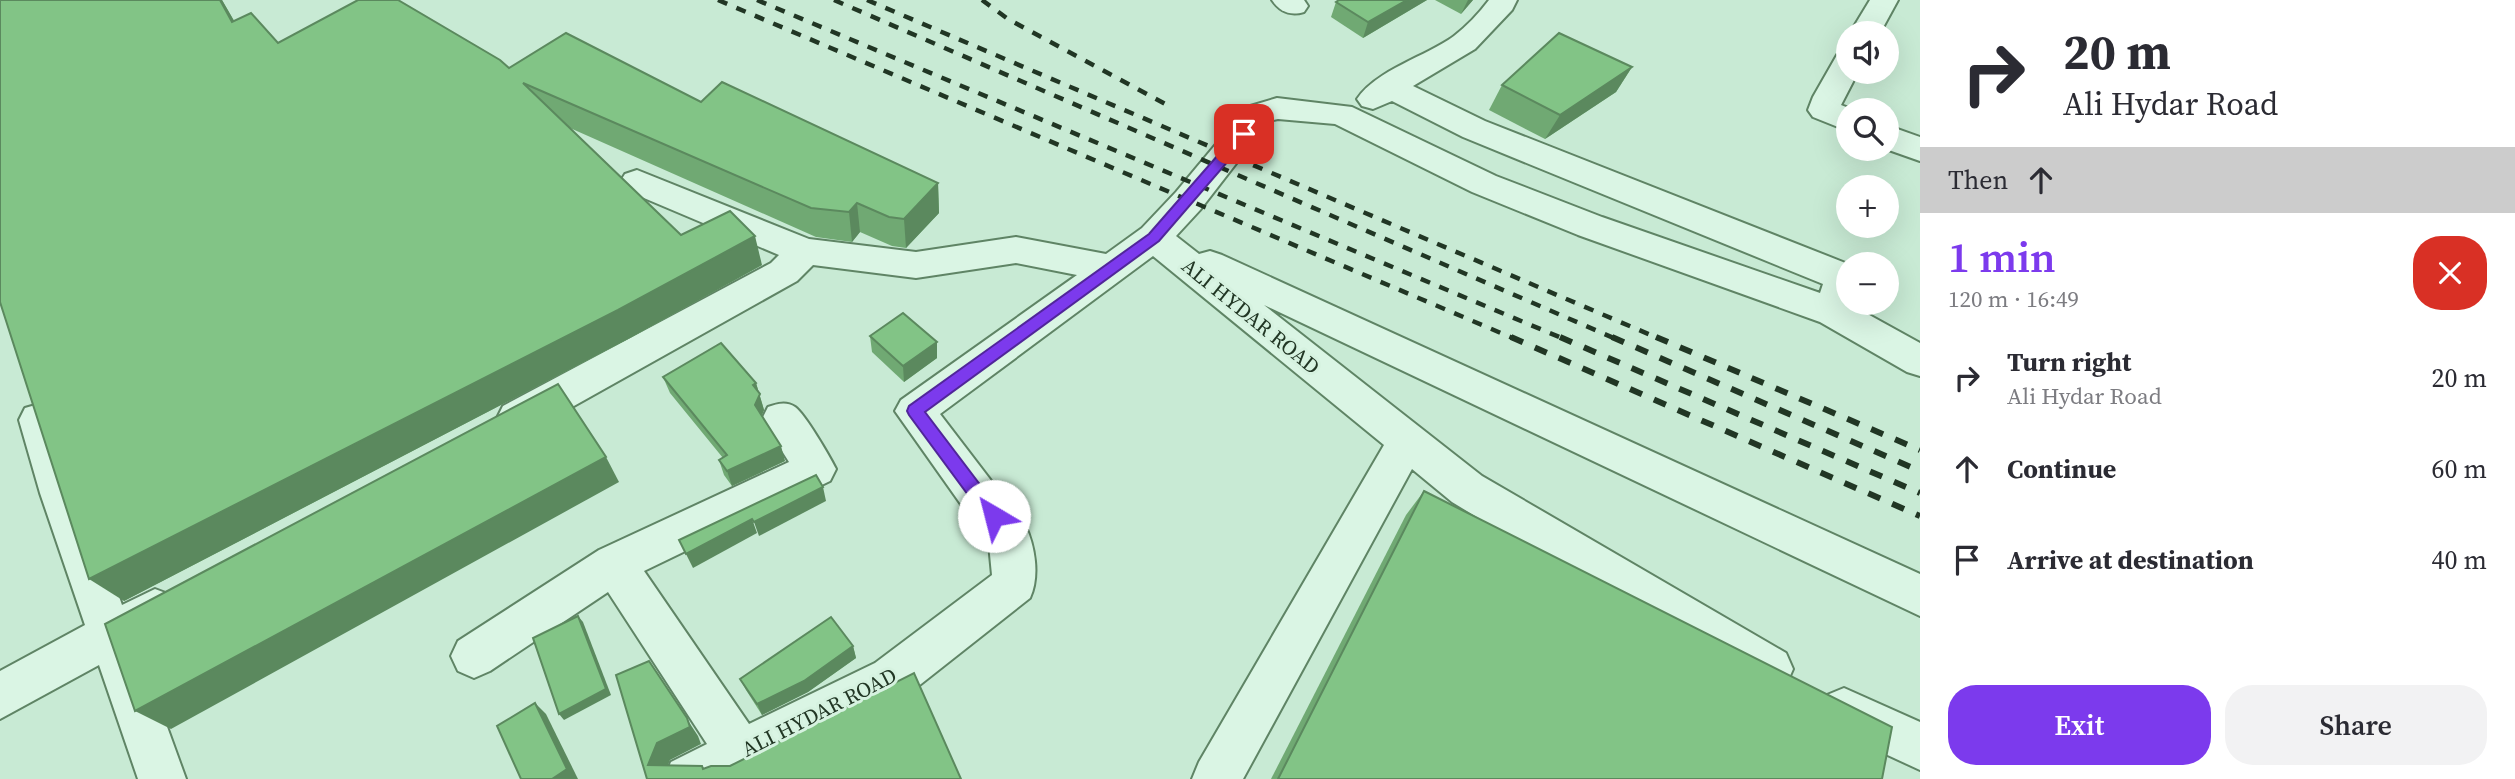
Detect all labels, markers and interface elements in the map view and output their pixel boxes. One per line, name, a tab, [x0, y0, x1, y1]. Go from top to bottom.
text: 20 m	[2063, 18, 2171, 85]
map controls	[1836, 21, 1899, 315]
button: sound	[1836, 21, 1899, 84]
icon: right	[1948, 28, 2039, 119]
text: Ali Hydar Road	[2063, 82, 2278, 126]
button: search	[1836, 98, 1899, 161]
pin	[1214, 104, 1274, 164]
icon: arrive	[1225, 115, 1263, 153]
icon: ahead	[2022, 161, 2060, 199]
text: Then	[1948, 162, 2008, 198]
button: +	[1836, 175, 1899, 238]
text: 1 min	[1948, 228, 2056, 286]
button: close	[2413, 236, 2487, 310]
street label: ALI HYDAR ROAD	[1176, 251, 1326, 381]
button: −	[1836, 252, 1899, 315]
text: 120 m · 16:49	[1948, 283, 2079, 315]
text: Turn right	[2007, 344, 2131, 380]
icon: right	[1948, 359, 1986, 397]
text: 20 m	[2432, 360, 2487, 396]
text: Ali Hydar Road	[2007, 380, 2162, 412]
icon: ahead	[1948, 450, 1986, 488]
text: Continue	[2007, 451, 2116, 487]
text: 60 m	[2432, 451, 2487, 487]
position arrow	[957, 479, 1031, 553]
icon: arrive	[1948, 541, 1986, 579]
text: Arrive at destination	[2007, 542, 2254, 578]
text: 40 m	[2432, 542, 2487, 578]
street label: ALI HYDAR ROAD	[737, 660, 901, 764]
button: Exit	[1948, 685, 2211, 765]
button: Share	[2225, 685, 2487, 765]

